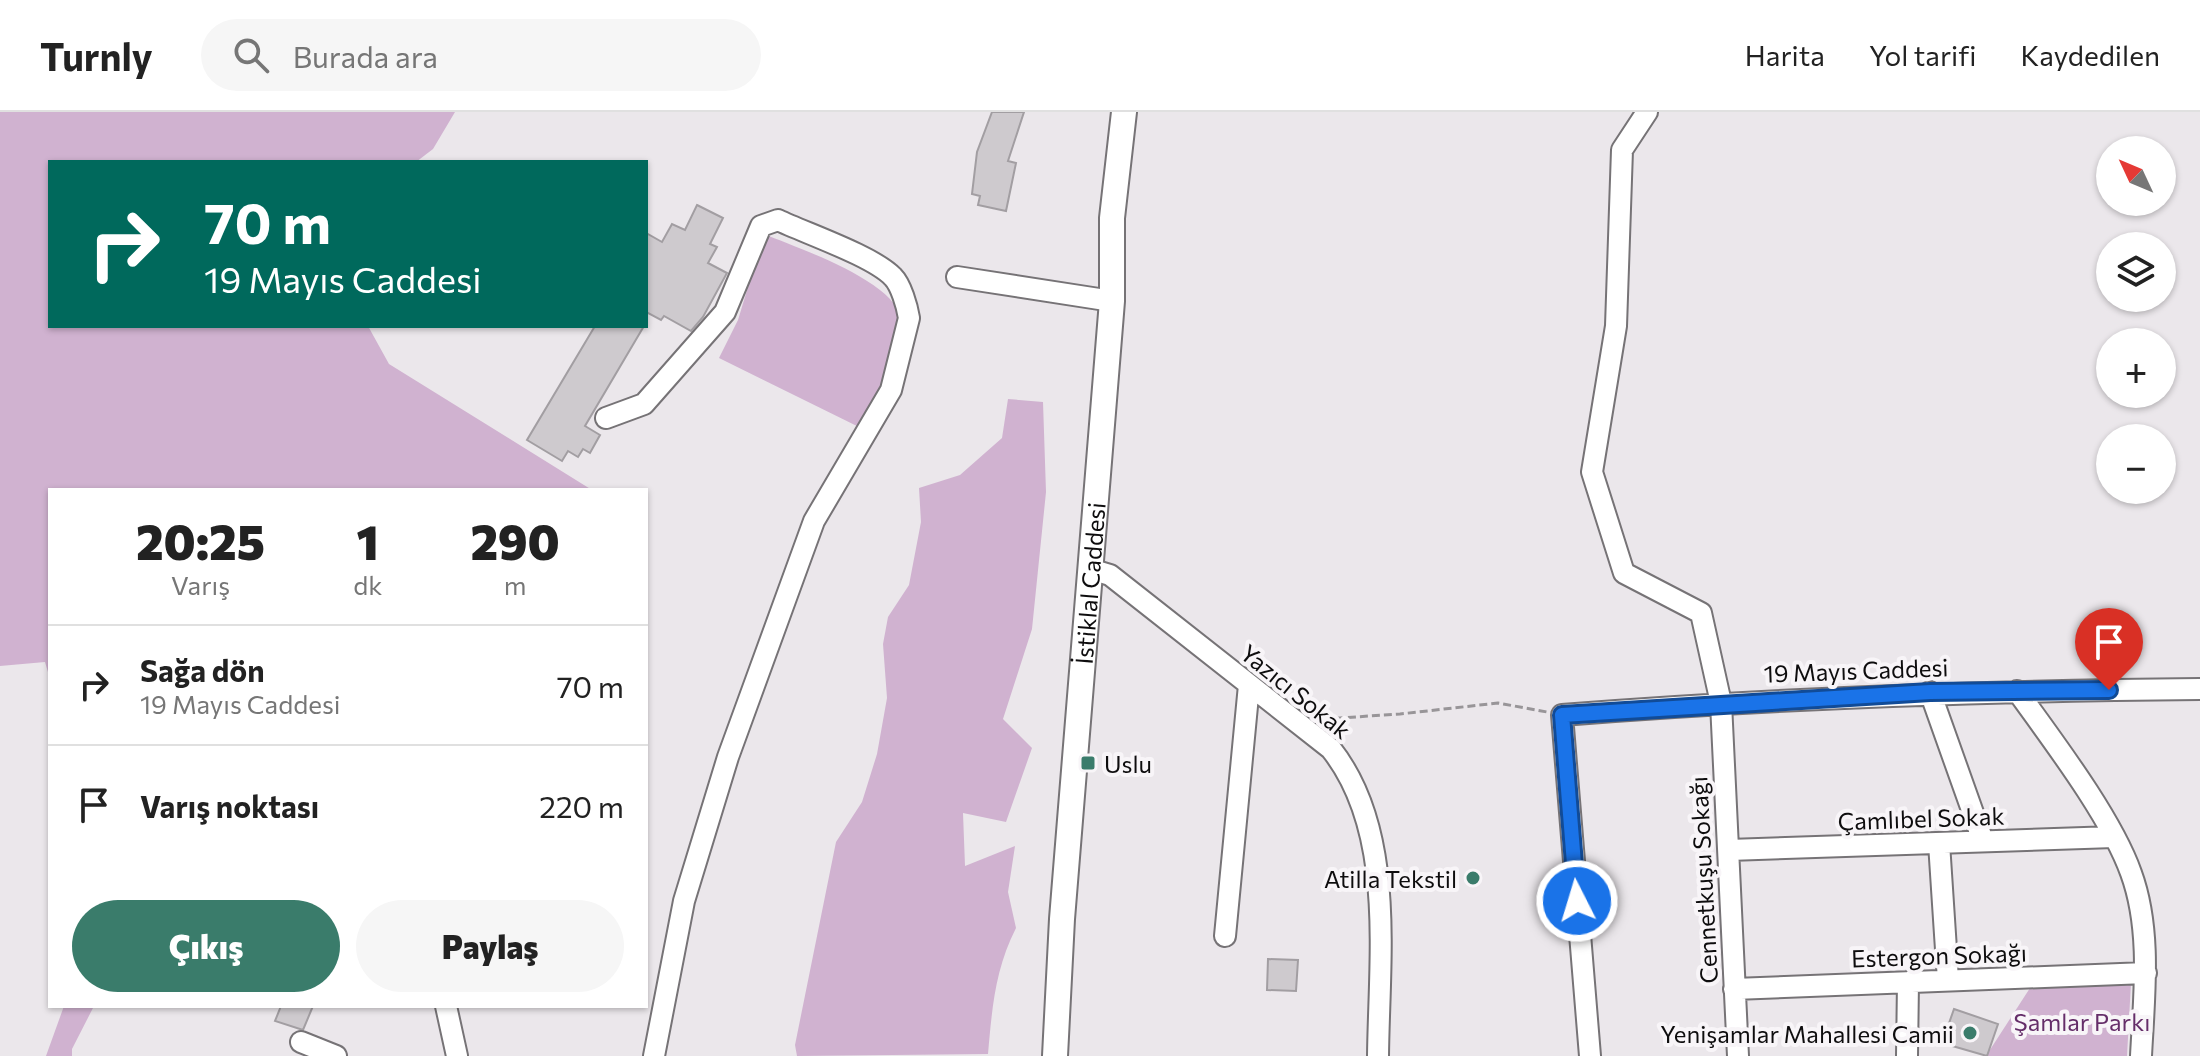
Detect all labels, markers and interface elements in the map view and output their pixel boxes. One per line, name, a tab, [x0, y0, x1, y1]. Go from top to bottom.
search box	[201, 19, 761, 91]
text: Turnly	[40, 32, 153, 79]
icon: search	[229, 33, 273, 77]
text: Burada ara	[293, 37, 438, 74]
text: Harita	[1745, 38, 1825, 72]
text: Yol tarifi	[1869, 38, 1977, 72]
text: Kaydedilen	[2021, 38, 2160, 72]
north arrow	[2096, 136, 2176, 216]
map controls	[2096, 136, 2176, 504]
text: 70 m	[204, 187, 331, 256]
icon: right	[72, 192, 176, 296]
button: layers	[2096, 232, 2176, 312]
text: 19 Mayıs Caddesi	[204, 256, 482, 300]
button: +	[2096, 328, 2176, 408]
button: −	[2096, 424, 2176, 504]
street label: İstiklal Caddesi	[1068, 501, 1110, 665]
text: 20:25	[136, 511, 265, 570]
text: 1	[357, 511, 379, 570]
text: 290	[470, 511, 560, 570]
text: Varış	[171, 569, 230, 600]
text: dk	[353, 569, 382, 600]
text: m	[504, 569, 526, 600]
pin	[2075, 608, 2143, 690]
icon: arrive	[2087, 620, 2131, 664]
street label: Yazıcı Sokak	[1235, 638, 1357, 744]
text: Sağa dön	[140, 651, 265, 688]
street label: 19 Mayıs Caddesi	[1763, 652, 1949, 688]
icon: right	[72, 663, 116, 707]
text: 70 m	[557, 667, 624, 704]
text: 19 Mayıs Caddesi	[140, 688, 340, 719]
place label: Uslu	[1104, 749, 1152, 778]
marker: Uslu	[1079, 754, 1097, 772]
street label: Cennetkuşu Sokağı	[1683, 776, 1723, 984]
icon: arrive	[72, 783, 116, 827]
text: Varış noktası	[140, 787, 319, 824]
text: 220 m	[539, 787, 624, 824]
street label: Çamlıbel Sokak	[1837, 801, 2005, 835]
position arrow	[1535, 859, 1619, 943]
place label: Atilla Tekstil	[1324, 864, 1457, 893]
marker: Atilla Tekstil	[1464, 869, 1482, 887]
button: Çıkış	[72, 900, 340, 992]
button: Paylaş	[356, 900, 624, 992]
street label: Estergon Sokağı	[1851, 937, 2027, 973]
park label: Şamlar Parkı	[2014, 1007, 2150, 1036]
place label: Yenişamlar Mahallesi Camii	[1660, 1019, 1954, 1048]
marker: Yenişamlar Mahallesi Camii	[1961, 1024, 1979, 1042]

